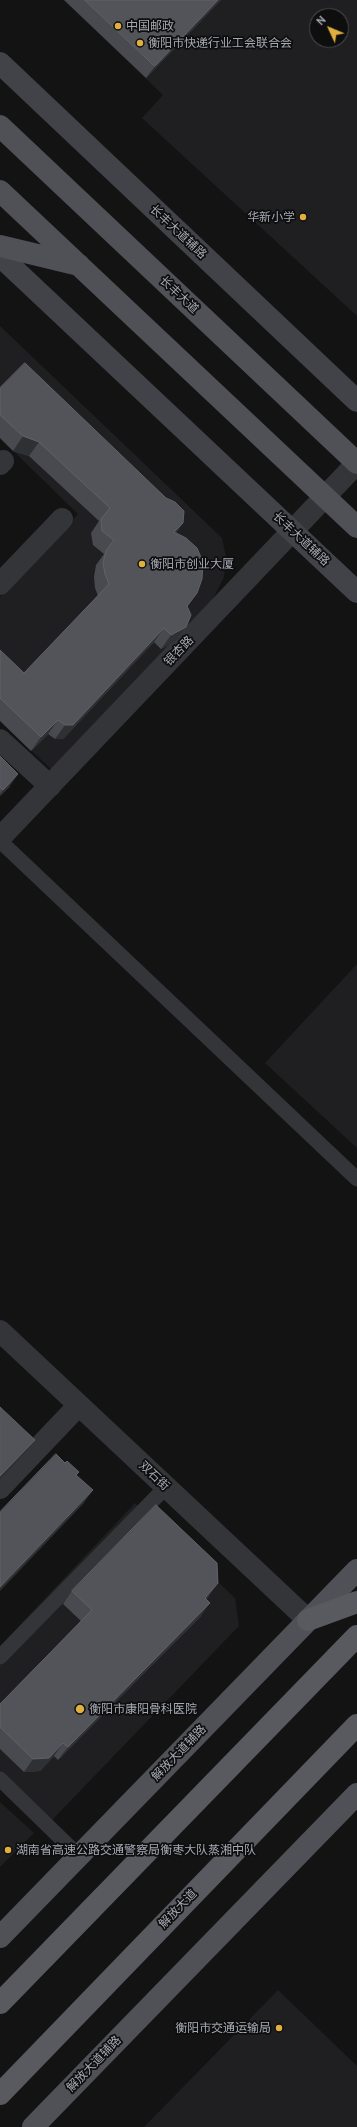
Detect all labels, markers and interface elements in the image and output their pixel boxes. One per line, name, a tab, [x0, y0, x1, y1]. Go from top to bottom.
north arrow	[309, 8, 349, 48]
text: N	[313, 13, 329, 28]
place label: 中国邮政	[126, 19, 174, 33]
marker: 中国邮政	[113, 21, 123, 31]
place label: 衡阳市快递行业工会联合会	[148, 36, 292, 50]
marker: 衡阳市快递行业工会联合会	[135, 38, 145, 48]
street label: 长丰大道辅路	[147, 202, 209, 262]
place label: 华新小学	[247, 210, 295, 224]
marker: 华新小学	[298, 212, 308, 222]
street label: 长丰大道	[157, 273, 201, 317]
street label: 长丰大道辅路	[270, 509, 332, 569]
place label: 衡阳市创业大厦	[150, 557, 234, 571]
marker: 衡阳市创业大厦	[137, 559, 147, 569]
street label: 银杏路	[161, 633, 197, 669]
street label: 双石街	[136, 1458, 172, 1494]
place label: 衡阳市康阳骨科医院	[89, 1702, 197, 1716]
marker: 衡阳市康阳骨科医院	[74, 1703, 86, 1715]
street label: 解放大道辅路	[149, 1722, 209, 1784]
place label: 湖南省高速公路交通警察局衡枣大队蒸湘中队	[16, 1843, 256, 1857]
marker: 湖南省高速公路交通警察局衡枣大队蒸湘中队	[3, 1845, 13, 1855]
street label: 解放大道	[156, 1887, 200, 1931]
place label: 衡阳市交通运输局	[175, 2021, 271, 2035]
marker: 衡阳市交通运输局	[274, 2023, 284, 2033]
street label: 解放大道辅路	[64, 2033, 124, 2095]

